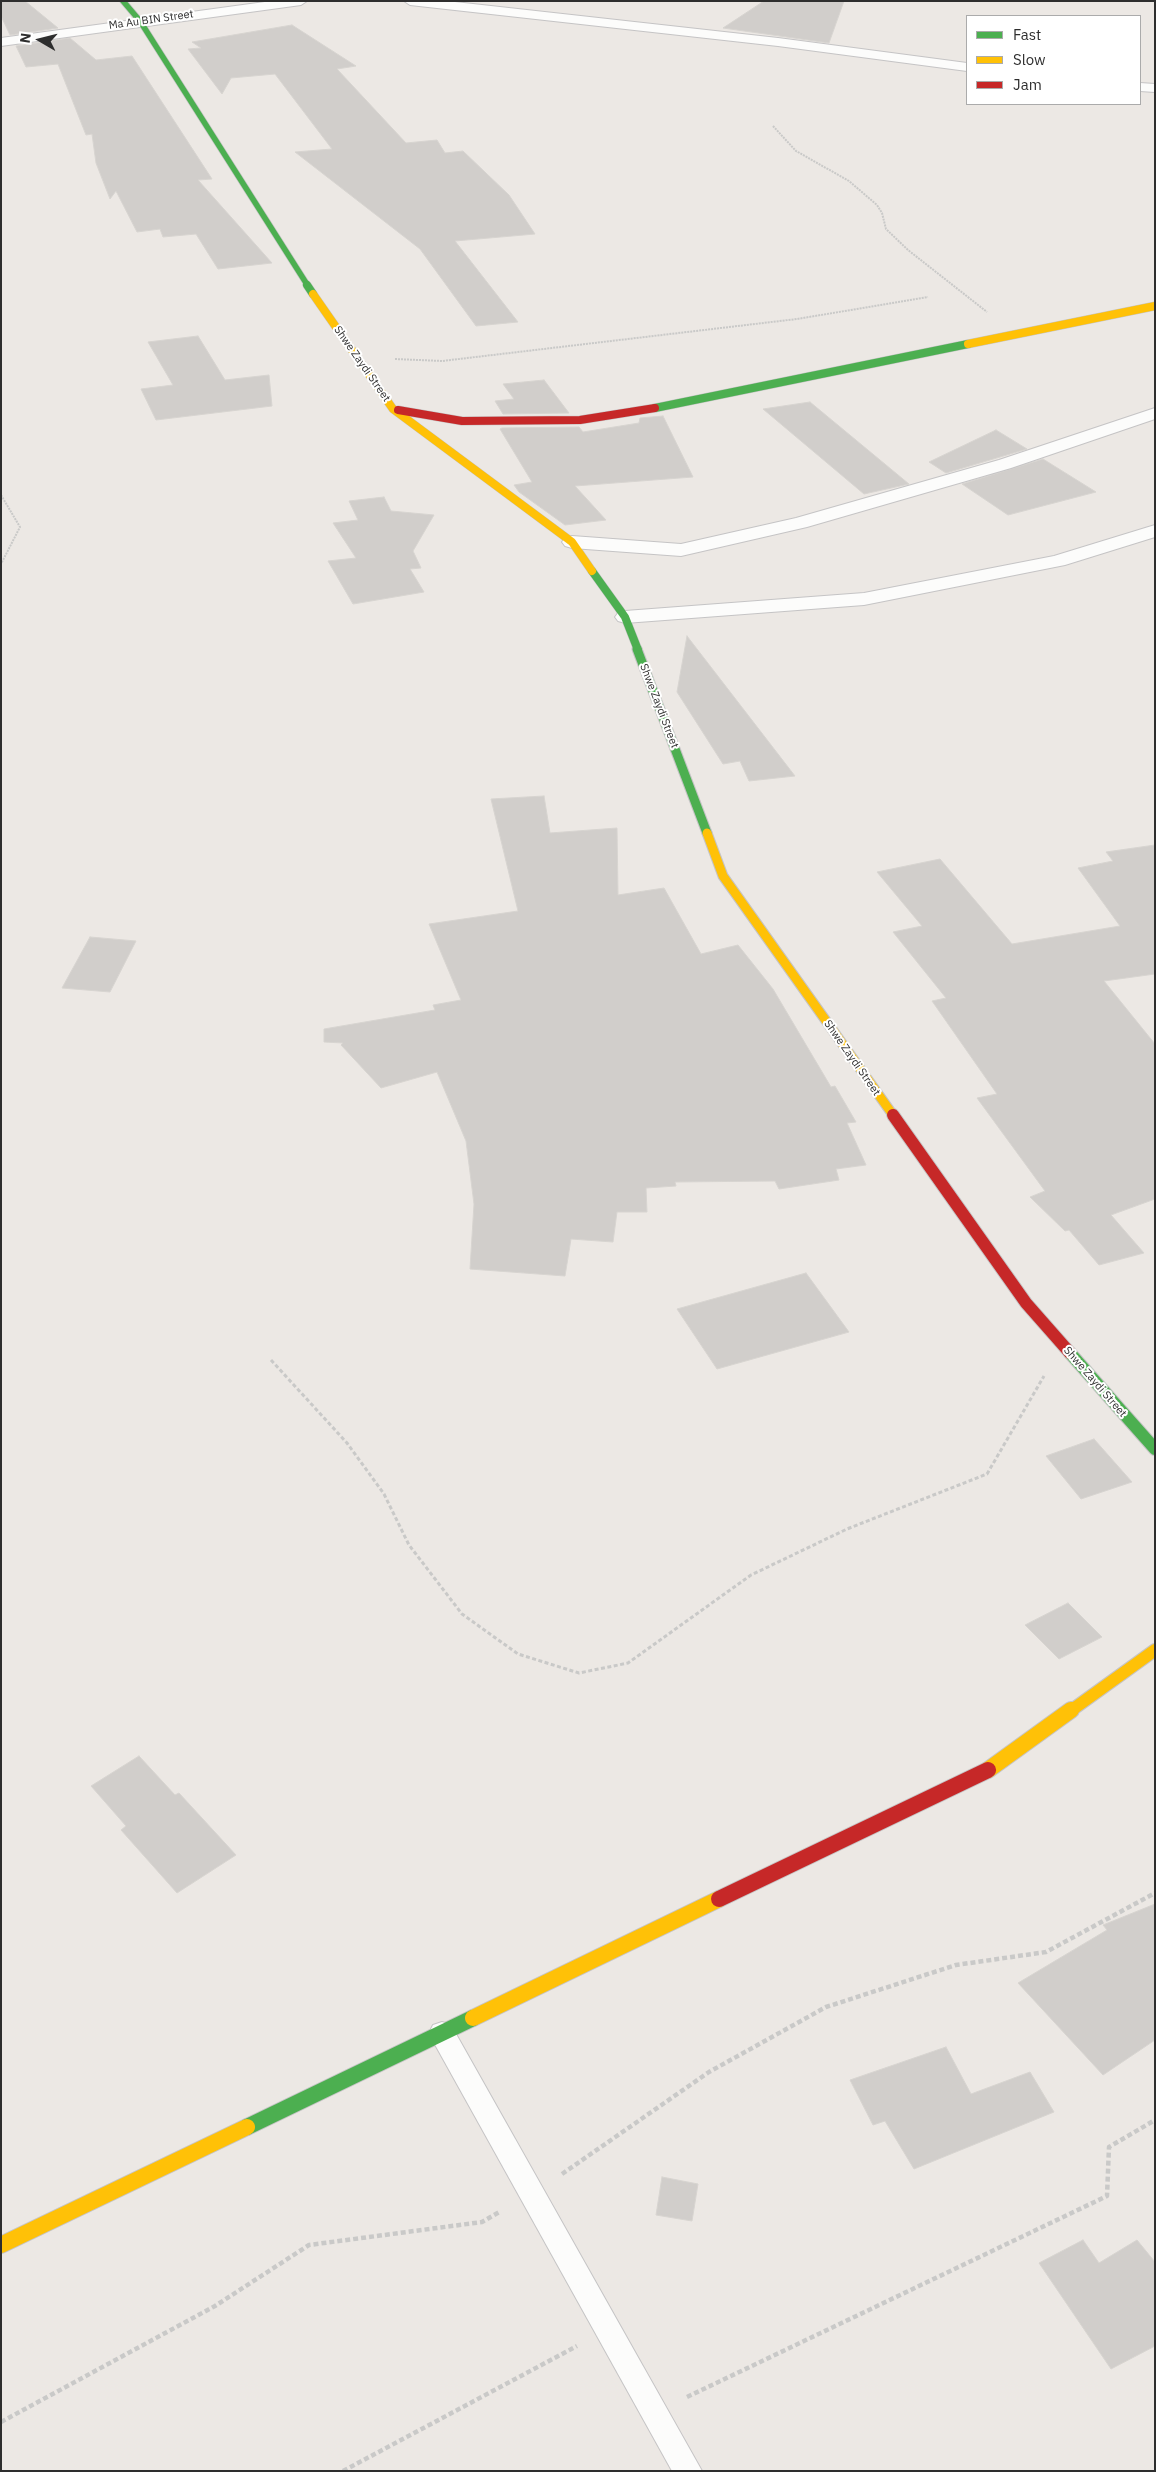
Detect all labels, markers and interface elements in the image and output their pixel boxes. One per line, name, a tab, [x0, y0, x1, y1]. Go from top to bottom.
street label: Ma Au BIN Street	[108, 8, 194, 32]
north arrow	[15, 15, 65, 65]
legend	[966, 15, 1141, 105]
text: Fast	[1013, 25, 1041, 44]
text: N	[16, 32, 35, 44]
text: Slow	[1013, 50, 1046, 69]
text: Jam	[1013, 75, 1042, 94]
street label: Shwe Zaydi Street	[331, 324, 393, 404]
street label: Shwe Zaydi Street	[637, 662, 681, 750]
street label: Shwe Zaydi Street	[821, 1018, 883, 1098]
street label: Shwe Zaydi Street	[1061, 1344, 1129, 1420]

